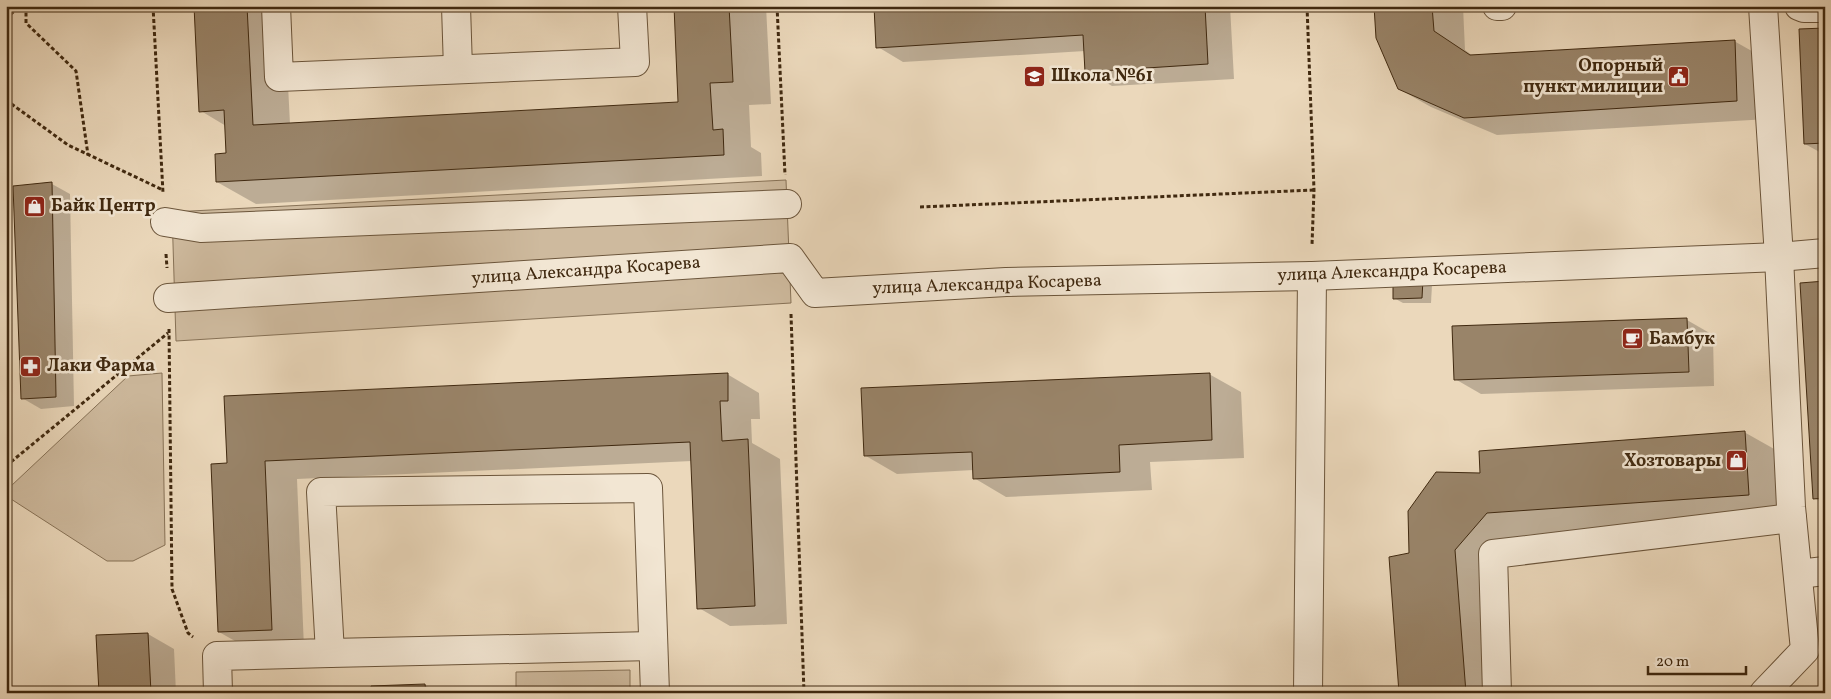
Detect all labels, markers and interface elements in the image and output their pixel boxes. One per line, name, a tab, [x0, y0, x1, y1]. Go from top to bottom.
place label: Опорный пункт милиции	[1523, 54, 1663, 100]
school or university icon: Школа №61	[1023, 64, 1047, 88]
place label: Школа №61	[1051, 64, 1153, 89]
public building icon: Опорный пункт милиции	[1667, 64, 1691, 88]
shop icon: Байк Центр	[23, 194, 47, 218]
place label: Байк Центр	[51, 194, 156, 219]
street label: улица Александра Косарева	[471, 251, 701, 291]
street label: улица Александра Косарева	[1277, 256, 1507, 288]
street label: улица Александра Косарева	[872, 269, 1102, 301]
cafe icon: Бамбук	[1621, 327, 1645, 351]
place label: Бамбук	[1649, 327, 1715, 352]
pharmacy icon: Лаки Фарма	[19, 354, 43, 378]
place label: Лаки Фарма	[47, 354, 155, 379]
place label: Хозтовары	[1624, 449, 1721, 474]
shop icon: Хозтовары	[1725, 449, 1749, 473]
scale bar	[1648, 644, 1746, 676]
text: 20 m	[1656, 652, 1689, 673]

